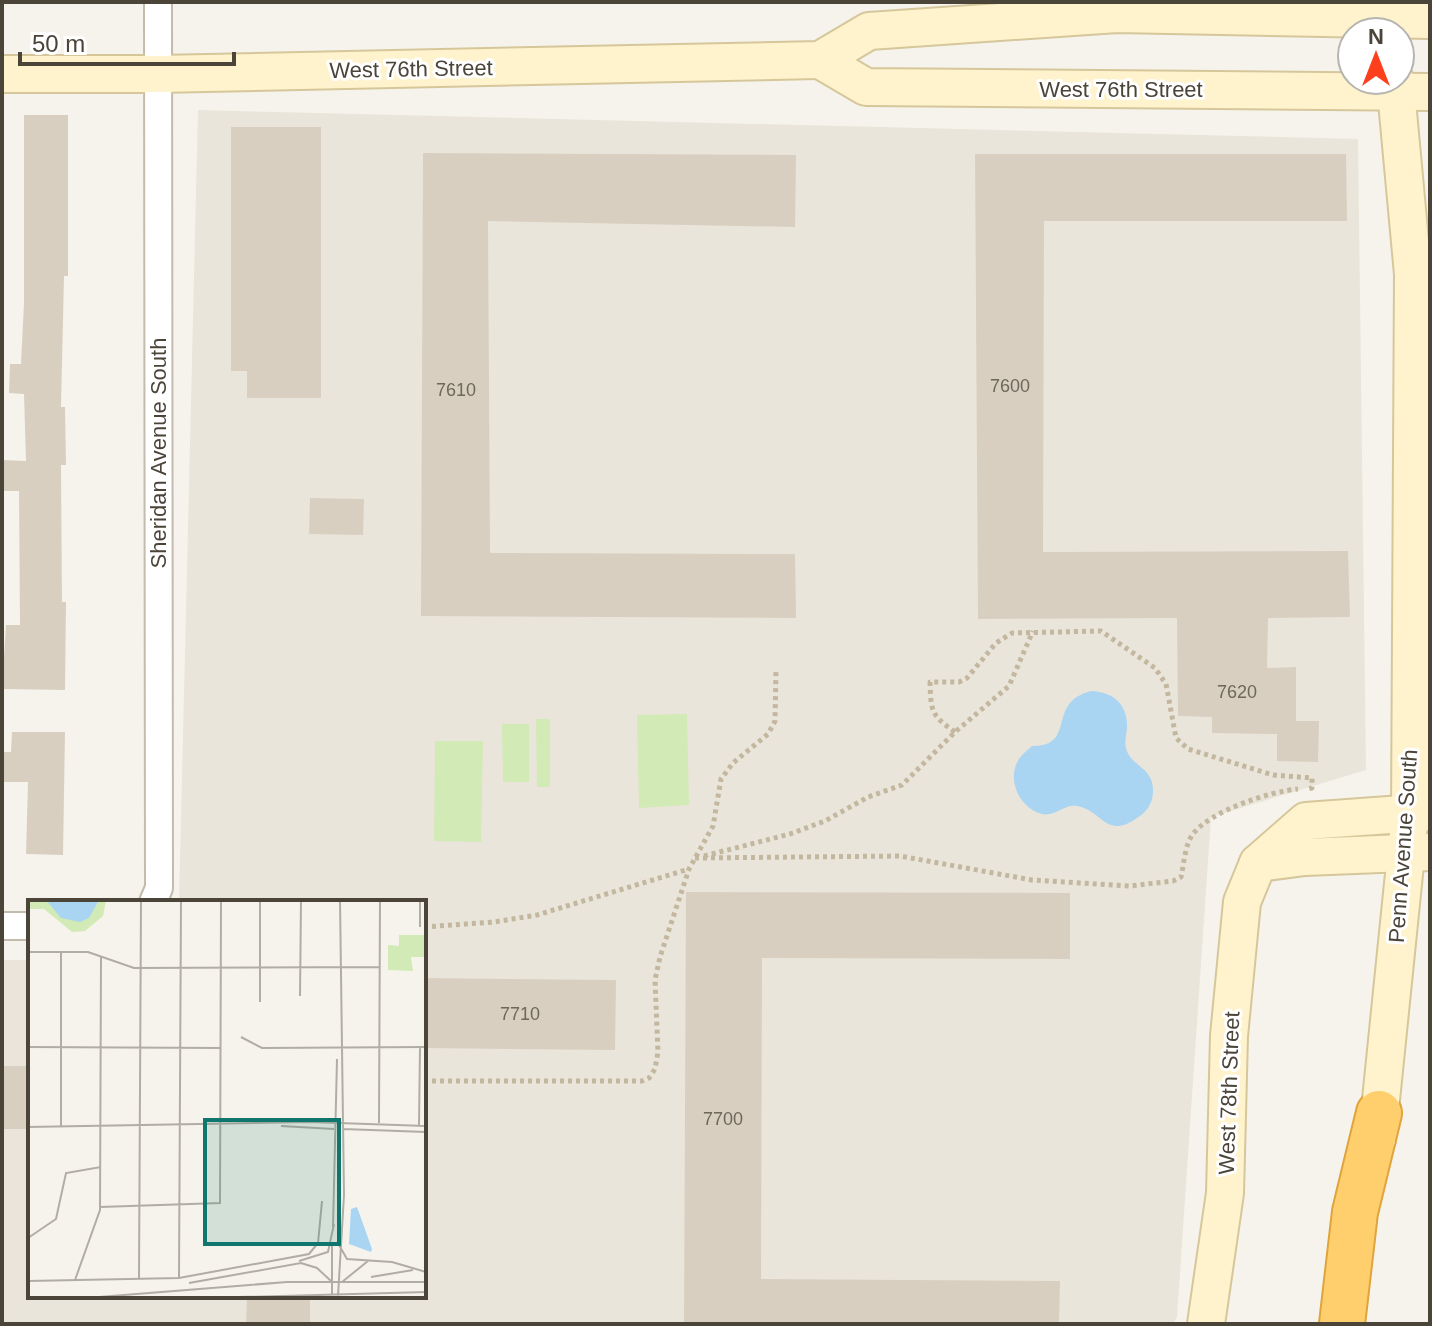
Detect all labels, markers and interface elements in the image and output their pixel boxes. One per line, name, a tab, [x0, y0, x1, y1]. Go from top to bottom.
scale bar	[20, 16, 234, 66]
north arrow	[1336, 16, 1416, 96]
text: N	[1368, 24, 1384, 49]
text: 50 m	[32, 30, 85, 57]
street label: West 76th Street	[329, 55, 493, 83]
street label: West 76th Street	[1039, 77, 1203, 102]
street label: Sheridan Avenue South	[146, 338, 171, 568]
house number: 7600	[990, 376, 1030, 396]
house number: 7610	[436, 380, 476, 400]
house number: 7620	[1217, 682, 1257, 702]
street label: Penn Avenue South	[1384, 748, 1422, 944]
inset map	[28, 900, 426, 1298]
house number: 7710	[500, 1004, 540, 1024]
street label: West 78th Street	[1214, 1011, 1244, 1175]
house number: 7700	[703, 1109, 743, 1129]

